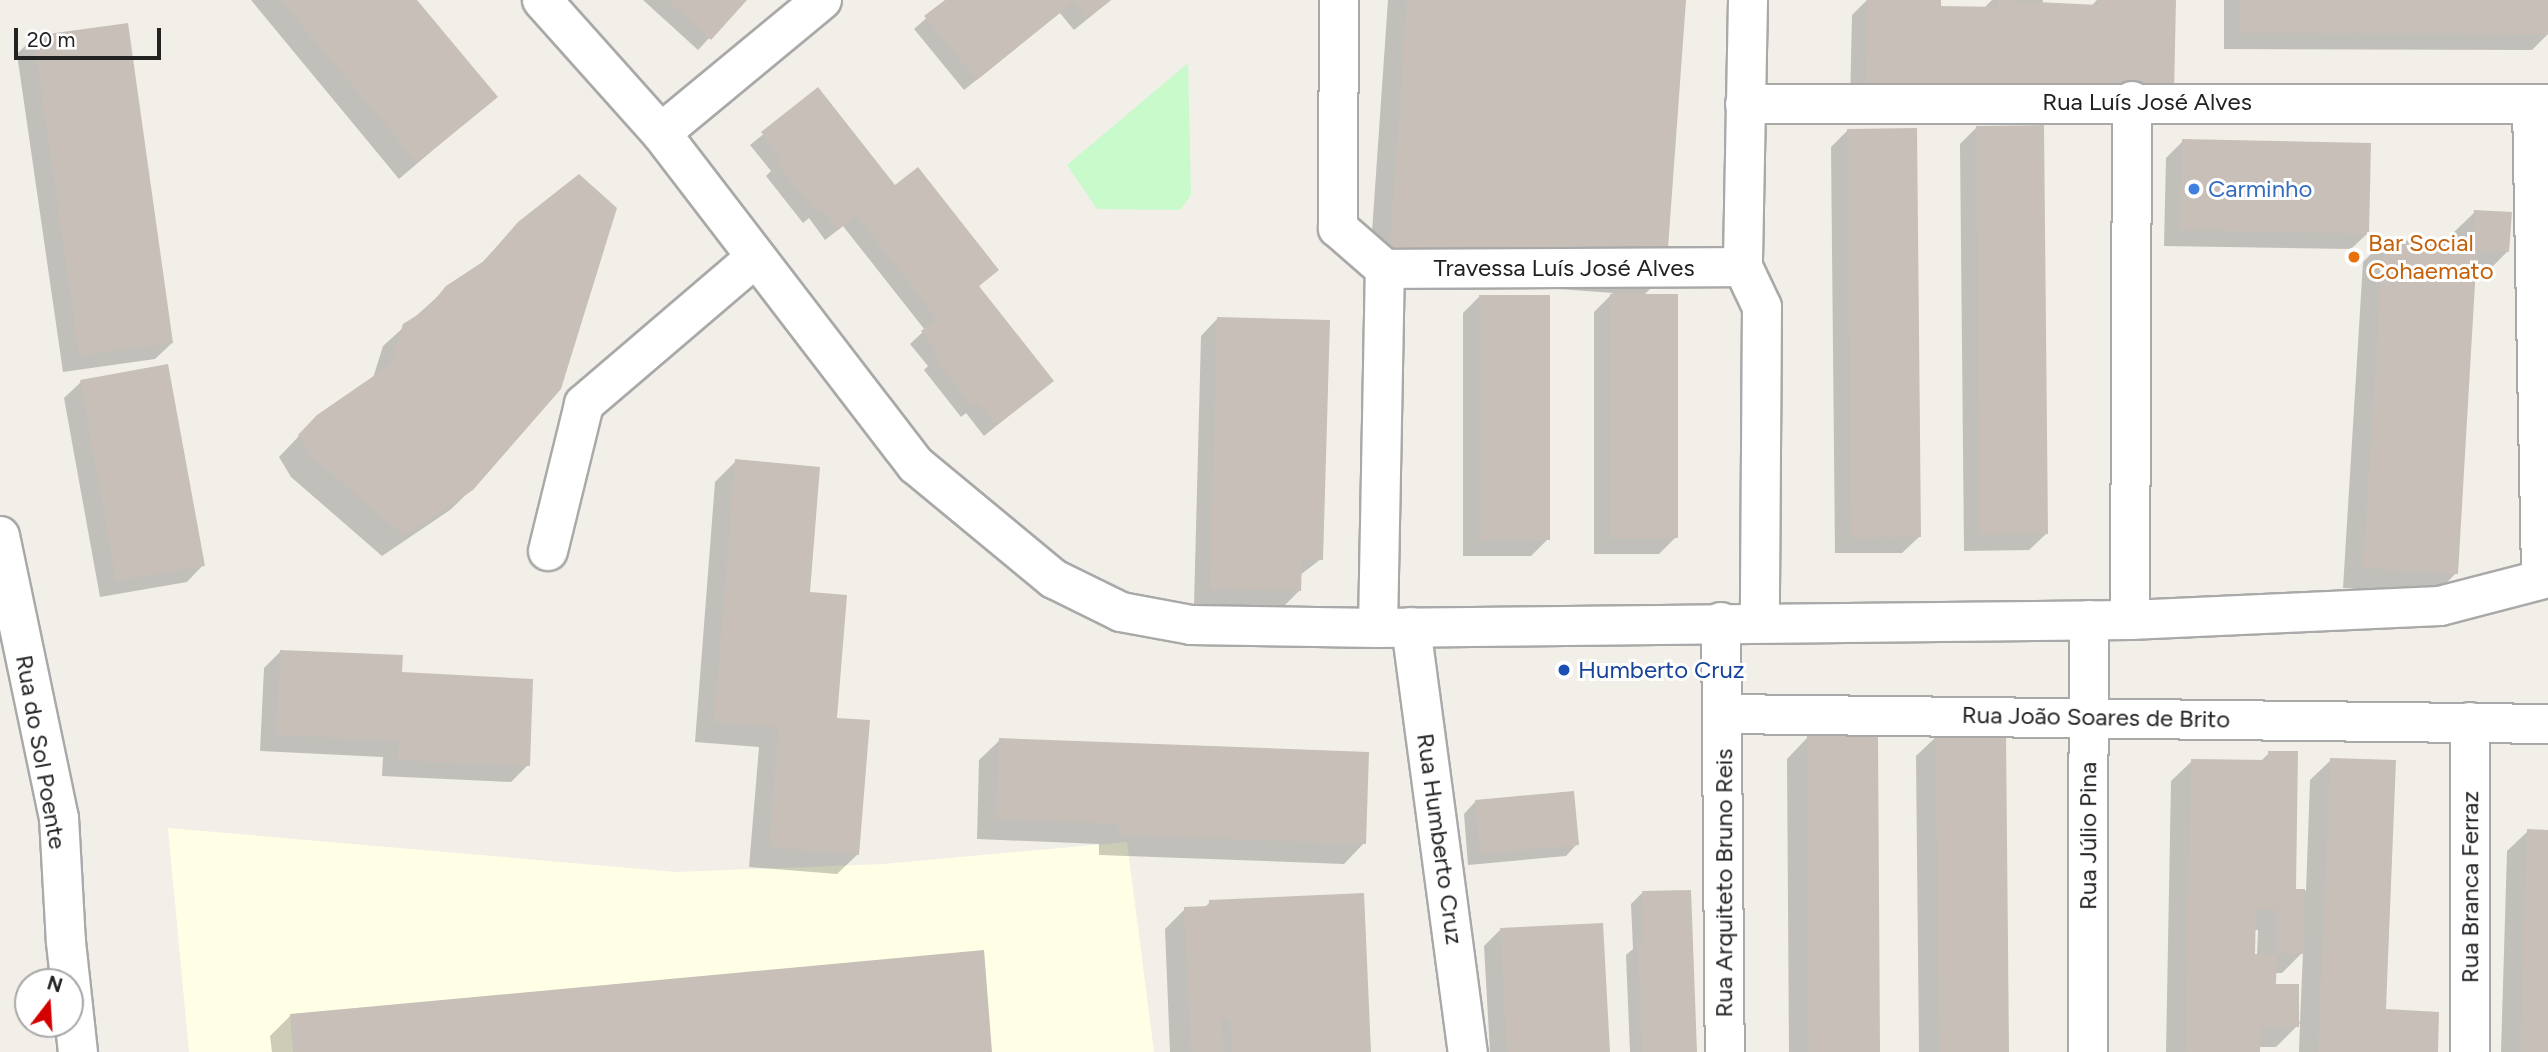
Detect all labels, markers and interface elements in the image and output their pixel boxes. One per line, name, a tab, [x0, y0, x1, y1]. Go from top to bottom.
scale bar	[18, 14, 164, 58]
text: 20 m	[27, 27, 75, 52]
street label: Rua Luís José Alves	[2042, 88, 2252, 116]
place label: Carminho	[2208, 175, 2312, 203]
marker: Carminho	[2186, 181, 2202, 197]
place label: Bar Social Cohaemato	[2368, 229, 2494, 285]
marker: Bar Social Cohaemato	[2346, 249, 2362, 265]
street label: Travessa Luís José Alves	[1433, 254, 1695, 282]
street label: Rua do Sol Poente	[10, 653, 72, 851]
place label: Humberto Cruz	[1578, 656, 1745, 684]
marker: Humberto Cruz	[1556, 662, 1572, 678]
street label: Rua João Soares de Brito	[1962, 700, 2230, 734]
street label: Rua Humberto Cruz	[1411, 731, 1469, 947]
street label: Rua Arquiteto Bruno Reis	[1710, 748, 1738, 1018]
street label: Rua Júlio Pina	[2074, 762, 2102, 910]
street label: Rua Branca Ferraz	[2456, 791, 2484, 983]
north arrow	[14, 968, 84, 1038]
text: N	[44, 971, 65, 997]

